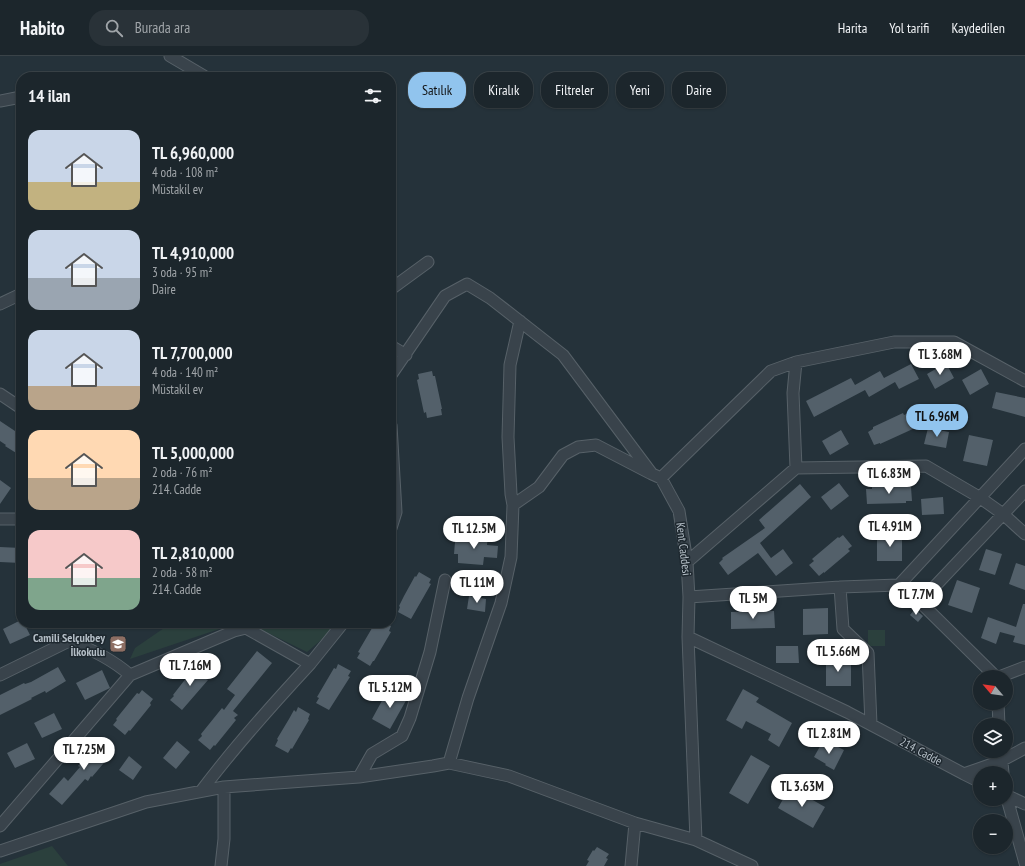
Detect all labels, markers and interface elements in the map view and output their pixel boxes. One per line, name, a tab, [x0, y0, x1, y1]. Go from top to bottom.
search box	[89, 10, 369, 46]
text: Habito	[20, 16, 65, 40]
icon: search	[103, 17, 125, 39]
text: Burada ara	[135, 18, 190, 37]
text: Harita	[838, 19, 867, 37]
text: Yol tarifi	[889, 19, 929, 37]
text: Kaydedilen	[951, 19, 1005, 37]
chip: Satılık	[408, 72, 466, 108]
chip: Kiralık	[474, 72, 533, 108]
chip: Filtreler	[541, 72, 608, 108]
chip: Yeni	[616, 72, 664, 108]
chip: Daire	[672, 72, 726, 108]
text: 14 ilan	[28, 85, 70, 107]
icon: filters	[362, 85, 384, 107]
text: TL 6,960,000	[152, 142, 234, 164]
icon: home	[60, 146, 108, 194]
text: 4 oda · 108 m²	[152, 164, 218, 181]
text: Müstakil ev	[152, 181, 203, 198]
text: TL 4,910,000	[152, 242, 234, 264]
icon: home	[60, 246, 108, 294]
text: 3 oda · 95 m²	[152, 264, 213, 281]
text: Daire	[152, 281, 176, 298]
text: TL 7,700,000	[152, 342, 233, 364]
pin: TL 3.68M	[899, 342, 981, 376]
icon: home	[60, 346, 108, 394]
text: TL 3.68M	[918, 346, 962, 363]
text: 4 oda · 140 m²	[152, 364, 218, 381]
text: Müstakil ev	[152, 381, 203, 398]
pin: TL 6.96M	[896, 404, 978, 438]
text: TL 6.96M	[915, 408, 959, 425]
text: TL 5,000,000	[152, 442, 234, 464]
icon: home	[60, 446, 108, 494]
pin: TL 6.83M	[848, 461, 930, 495]
text: 2 oda · 76 m²	[152, 464, 213, 481]
text: TL 6.83M	[867, 465, 911, 482]
text: 214. Cadde	[152, 481, 201, 498]
pin: TL 4.91M	[849, 514, 931, 548]
pin: TL 12.5M	[433, 516, 515, 550]
text: TL 4.91M	[868, 518, 912, 535]
text: TL 12.5M	[452, 520, 496, 537]
street label: Kent Caddesi	[673, 521, 695, 577]
text: TL 2,810,000	[152, 542, 234, 564]
icon: home	[60, 546, 108, 594]
text: 2 oda · 58 m²	[152, 564, 213, 581]
pin: TL 11M	[444, 570, 510, 604]
text: TL 11M	[460, 574, 494, 591]
text: 214. Cadde	[152, 581, 201, 598]
pin: TL 7.7M	[879, 582, 953, 616]
pin: TL 5M	[725, 586, 781, 620]
text: TL 7.7M	[898, 586, 934, 603]
text: TL 5M	[739, 590, 767, 607]
place label: Camili Selçukbey İlkokulu	[33, 630, 105, 659]
school or university icon: Camili Selçukbey İlkokulu	[108, 634, 128, 654]
pin: TL 5.66M	[797, 639, 879, 673]
text: TL 5.66M	[816, 643, 860, 660]
pin: TL 7.16M	[149, 653, 231, 687]
text: TL 7.16M	[169, 657, 211, 674]
north arrow	[973, 670, 1013, 710]
map controls	[973, 670, 1013, 854]
pin: TL 5.12M	[349, 675, 431, 709]
text: TL 5.12M	[368, 679, 412, 696]
button: layers	[973, 718, 1013, 758]
pin: TL 2.81M	[788, 721, 870, 755]
text: TL 2.81M	[807, 725, 851, 742]
street label: 214. Cadde	[897, 734, 945, 768]
pin: TL 7.25M	[43, 737, 125, 771]
text: TL 7.25M	[63, 741, 105, 758]
button: +	[973, 766, 1013, 806]
pin: TL 3.63M	[761, 774, 843, 808]
text: TL 3.63M	[780, 778, 824, 795]
button: −	[973, 814, 1013, 854]

